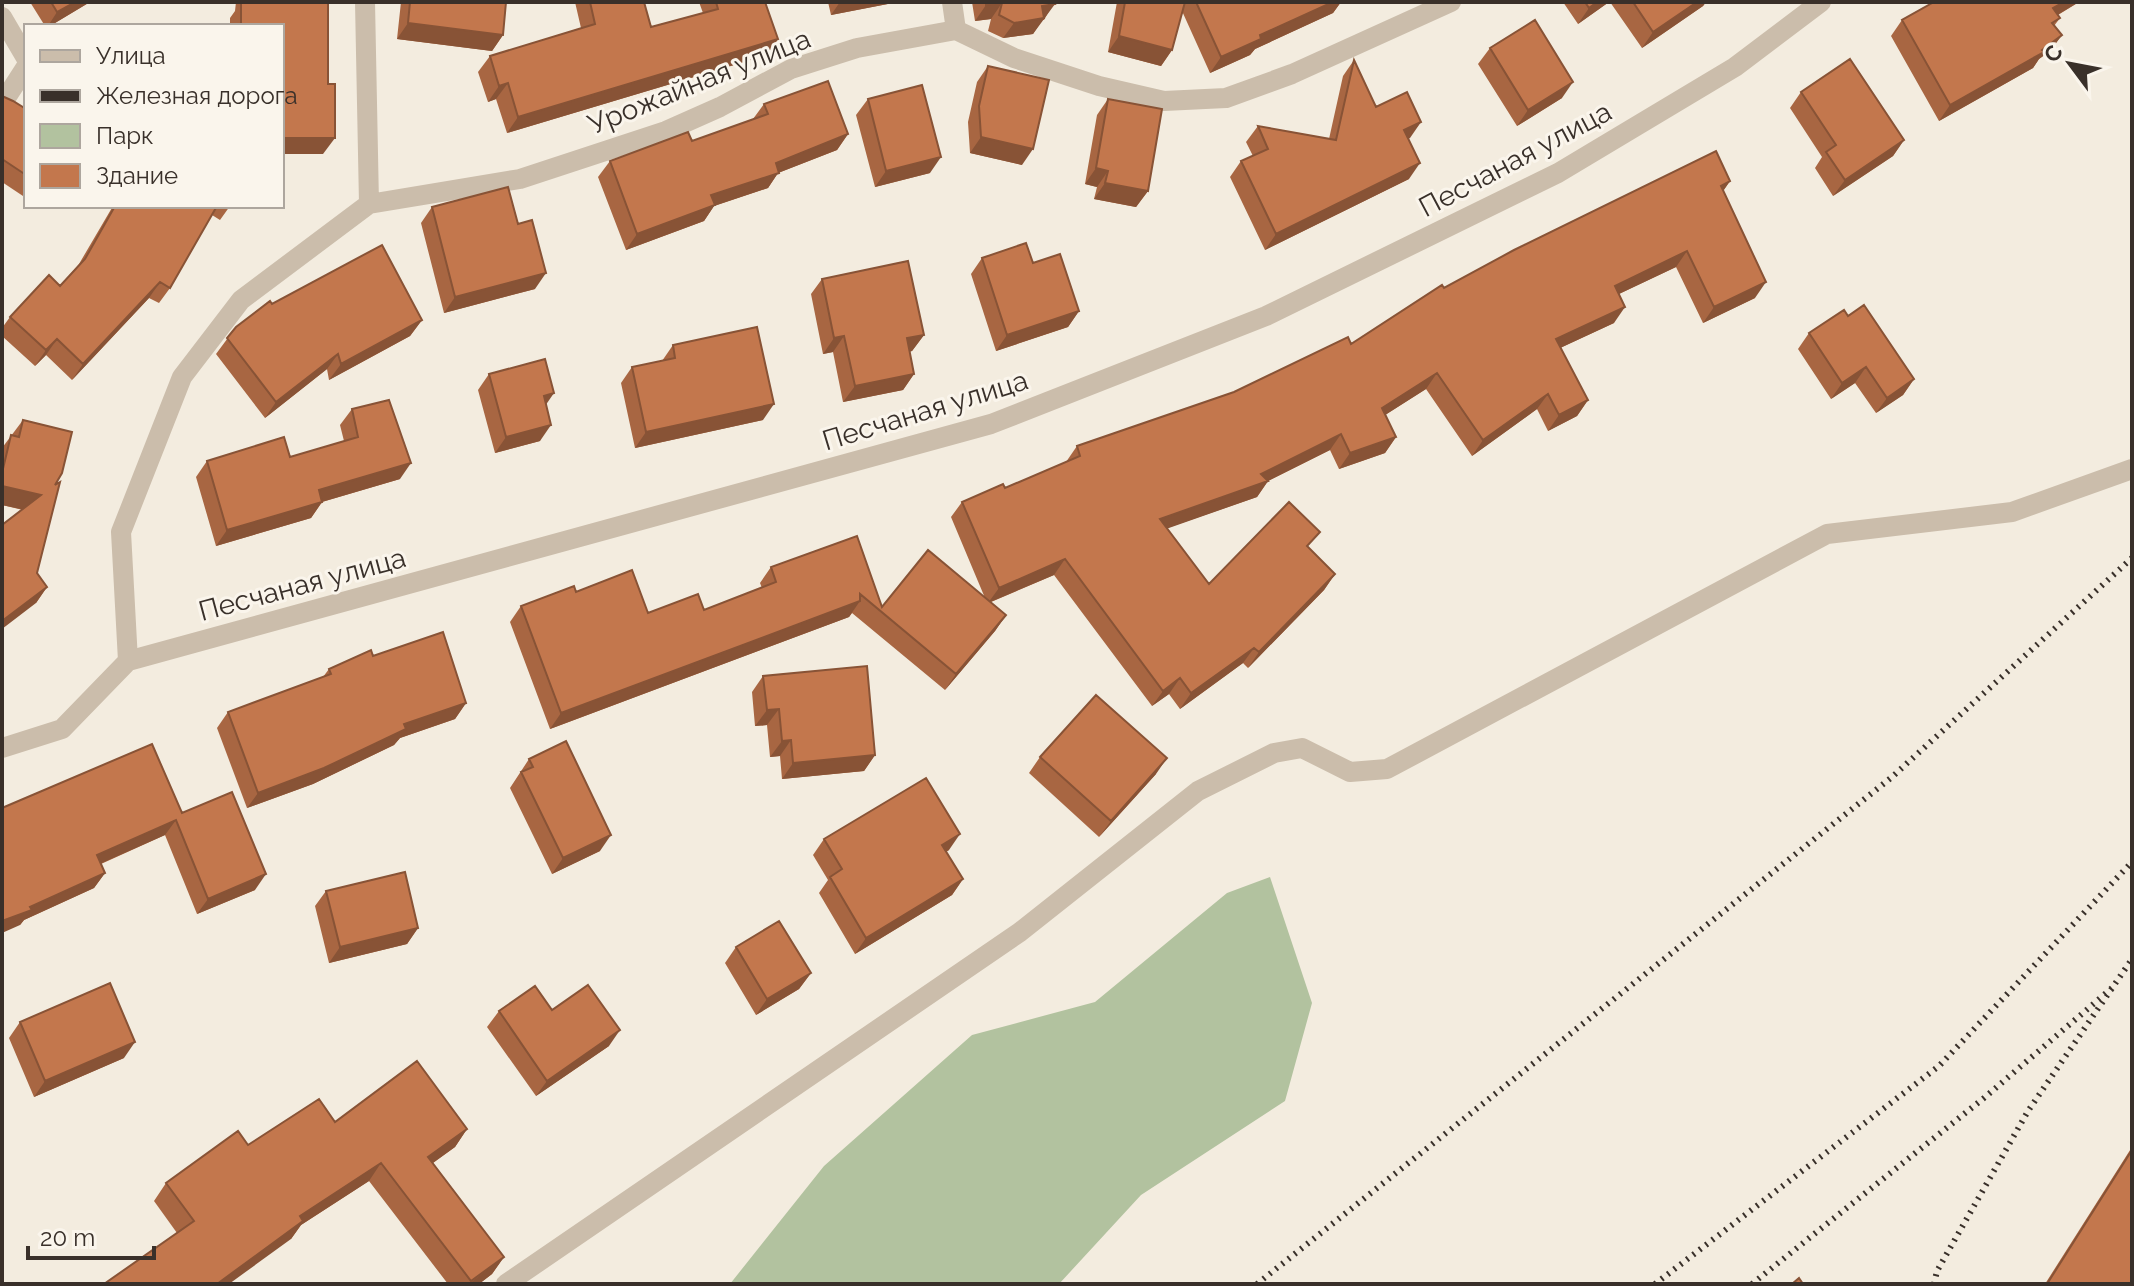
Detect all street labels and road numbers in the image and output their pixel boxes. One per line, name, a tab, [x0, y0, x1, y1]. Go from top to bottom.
street label: Урожайная улица	[583, 22, 815, 141]
street label: Песчаная улица	[1413, 95, 1617, 224]
street label: Песчаная улица	[818, 364, 1032, 457]
street label: Песчаная улица	[195, 541, 409, 628]

